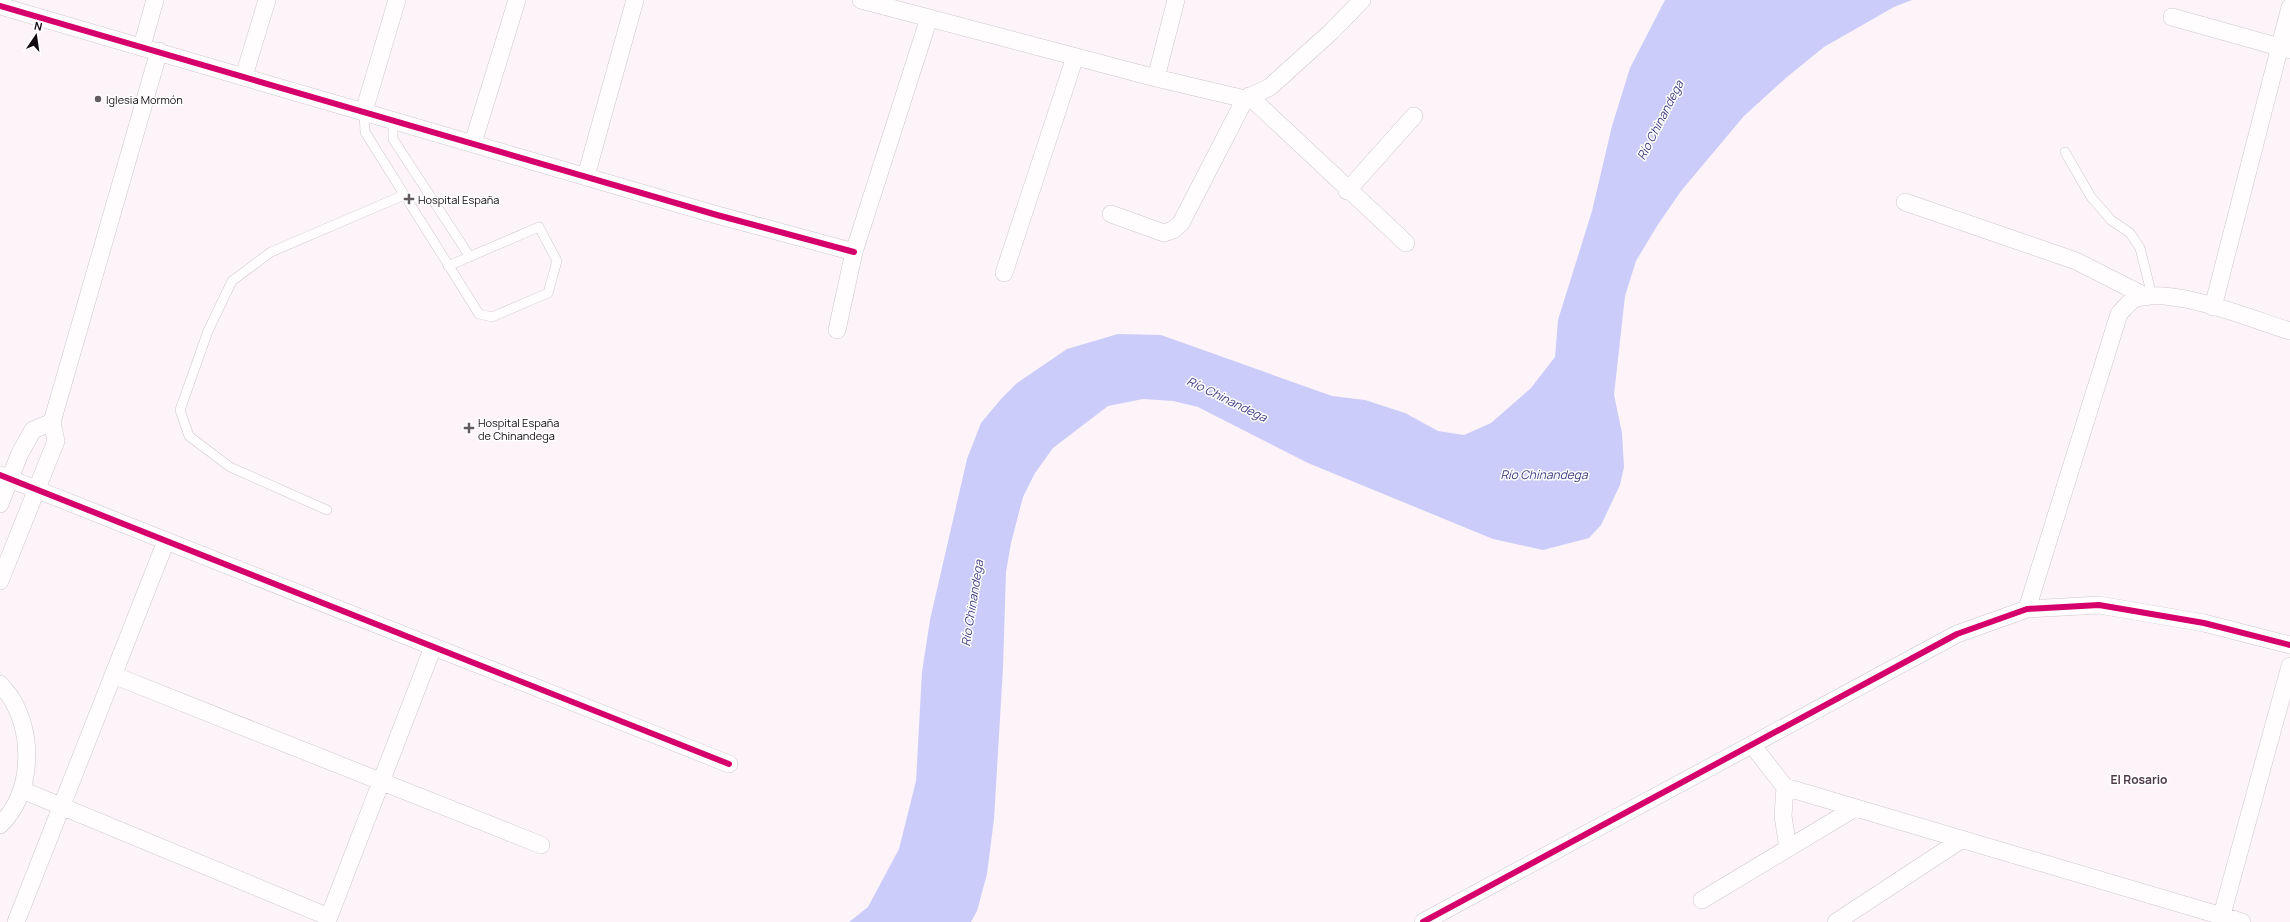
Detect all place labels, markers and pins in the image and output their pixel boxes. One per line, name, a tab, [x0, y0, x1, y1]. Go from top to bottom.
place label: Iglesia Mormón	[106, 92, 183, 107]
marker: Iglesia Mormón	[93, 94, 103, 104]
place label: Hospital España	[418, 192, 499, 207]
marker: Hospital España	[403, 193, 415, 205]
place label: Hospital España de Chinandega	[478, 415, 559, 443]
marker: Hospital España de Chinandega	[463, 422, 475, 434]

